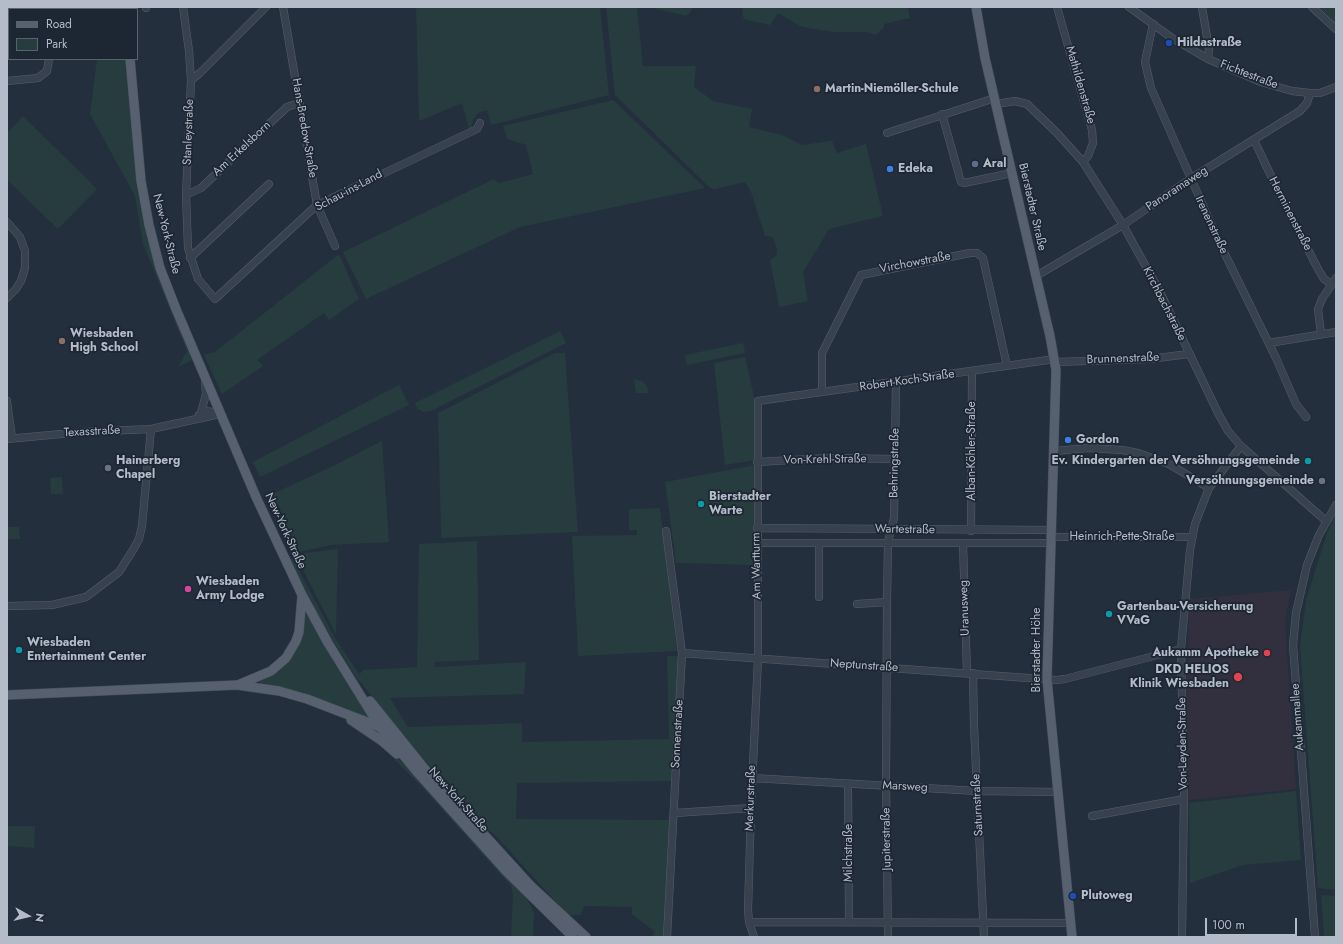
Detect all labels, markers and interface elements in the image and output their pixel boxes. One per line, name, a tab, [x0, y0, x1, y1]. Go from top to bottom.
legend	[8, 8, 138, 60]
text: Road	[46, 15, 72, 33]
text: Park	[46, 35, 67, 53]
place label: Hildastraße	[1177, 36, 1242, 50]
marker: Hildastraße	[1164, 38, 1174, 48]
street label: Mathildenstraße	[1062, 44, 1098, 126]
street label: Fichtestraße	[1218, 57, 1280, 93]
street label: Hans-Bredow-Straße	[288, 77, 320, 179]
place label: Martin-Niemöller-Schule	[825, 82, 959, 96]
marker: Martin-Niemöller-Schule	[812, 84, 822, 94]
street label: Stanleystraße	[181, 99, 197, 165]
street label: Am Erkelsborn	[210, 118, 274, 180]
place label: Aral	[983, 157, 1006, 171]
marker: Aral	[970, 159, 980, 169]
place label: Edeka	[898, 162, 933, 176]
street label: Bierstadter Straße	[1015, 162, 1049, 252]
marker: Edeka	[885, 164, 895, 174]
street label: Panoramaweg	[1143, 164, 1211, 214]
street label: Schau-ins-Land	[313, 167, 385, 215]
street label: Herminenstraße	[1265, 175, 1315, 253]
street label: New-York-Straße	[149, 192, 183, 276]
street label: Irenenstraße	[1191, 194, 1231, 256]
street label: Virchowstraße	[878, 249, 952, 277]
street label: Kirchbachstraße	[1139, 265, 1189, 343]
place label: Wiesbaden High School	[70, 327, 138, 355]
marker: Wiesbaden High School	[57, 336, 67, 346]
street label: Brunnenstraße	[1086, 351, 1160, 367]
street label: Robert-Koch-Straße	[859, 367, 955, 395]
street label: Alban-Köhler-Straße	[965, 401, 979, 501]
street label: Texasstraße	[63, 423, 121, 441]
street label: Behringstraße	[887, 428, 903, 498]
place label: Gordon	[1076, 433, 1119, 447]
marker: Gordon	[1063, 435, 1073, 445]
street label: Von-Krehl-Straße	[783, 452, 867, 468]
place label: Hainerberg Chapel	[116, 454, 180, 482]
place label: Ev. Kindergarten der Versöhnungsgemeinde	[1051, 454, 1300, 468]
marker: Ev. Kindergarten der Versöhnungsgemeinde	[1303, 456, 1313, 466]
marker: Hainerberg Chapel	[103, 463, 113, 473]
place label: Versöhnungsgemeinde	[1186, 474, 1314, 488]
marker: Versöhnungsgemeinde	[1317, 476, 1327, 486]
place label: Bierstadter Warte	[709, 490, 771, 518]
street label: New-York-Straße	[261, 491, 309, 571]
marker: Bierstadter Warte	[696, 499, 706, 509]
street label: Wartestraße	[875, 522, 935, 538]
street label: Heinrich-Pette-Straße	[1069, 530, 1175, 544]
street label: Am Wartturm	[749, 532, 765, 600]
place label: Wiesbaden Army Lodge	[196, 575, 264, 603]
street label: Uranusweg	[957, 580, 973, 636]
marker: Wiesbaden Army Lodge	[183, 584, 193, 594]
place label: Gartenbau-Versicherung VVaG	[1117, 600, 1253, 628]
street label: Bierstadter Höhe	[1030, 608, 1044, 692]
marker: Gartenbau-Versicherung VVaG	[1104, 609, 1114, 619]
place label: Wiesbaden Entertainment Center	[27, 636, 146, 664]
marker: Wiesbaden Entertainment Center	[14, 645, 24, 655]
place label: Aukamm Apotheke	[1152, 646, 1259, 660]
marker: Aukamm Apotheke	[1262, 648, 1272, 658]
street label: Neptunstraße	[829, 656, 899, 676]
place label: DKD HELIOS Klinik Wiesbaden	[1130, 663, 1229, 691]
marker: DKD HELIOS Klinik Wiesbaden	[1232, 671, 1244, 683]
street label: Aukammallee	[1288, 683, 1308, 751]
street label: Von-Leyden-Straße	[1175, 697, 1191, 791]
street label: Sonnenstraße	[669, 699, 687, 769]
street label: New-York-Straße	[425, 765, 491, 835]
street label: Merkurstraße	[743, 765, 759, 831]
street label: Saturnstraße	[969, 773, 987, 837]
street label: Marsweg	[882, 779, 928, 795]
street label: Jupiterstraße	[879, 807, 895, 871]
street label: Milchstraße	[842, 824, 856, 882]
place label: Plutoweg	[1081, 889, 1132, 903]
marker: Plutoweg	[1068, 891, 1078, 901]
north arrow	[8, 896, 48, 936]
scale bar	[1207, 910, 1299, 936]
text: N	[31, 912, 48, 923]
text: 100 m	[1212, 916, 1245, 934]

